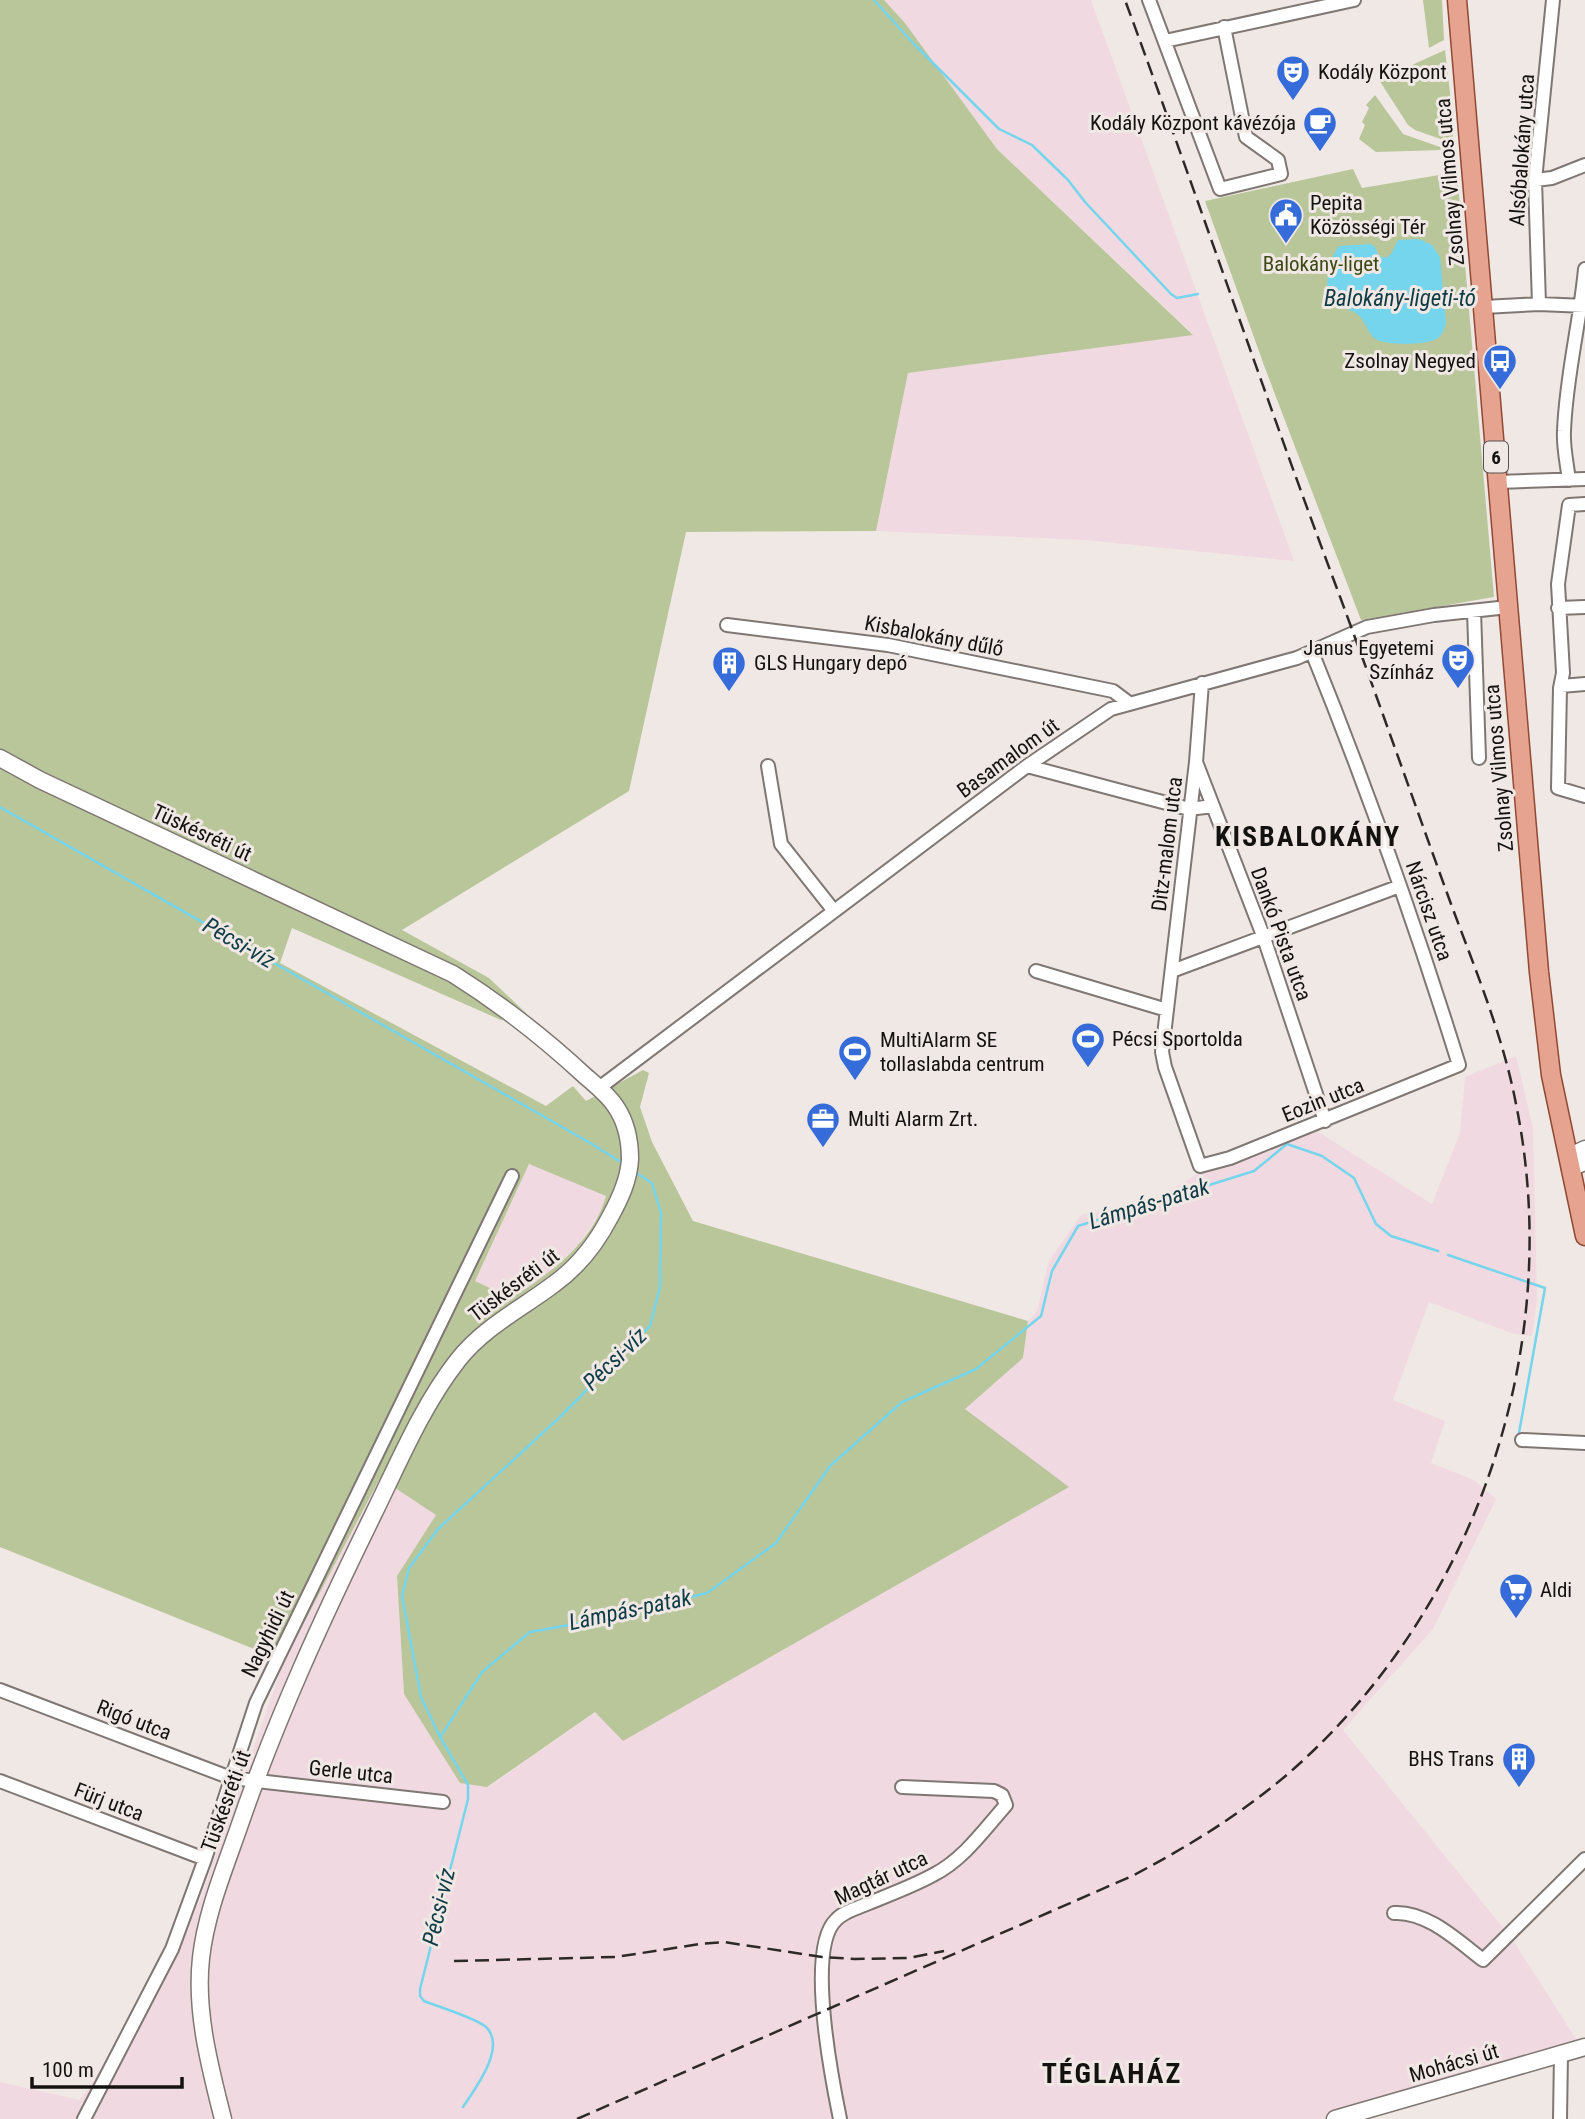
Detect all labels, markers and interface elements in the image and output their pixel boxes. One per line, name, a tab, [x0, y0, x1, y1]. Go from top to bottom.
theatre icon: Kodály Központ	[1274, 53, 1312, 102]
place label: Kodály Központ	[1318, 60, 1447, 84]
street label: Alsóbalokány utca	[1505, 73, 1539, 227]
street label: Zsolnay Vilmos utca	[1431, 97, 1469, 267]
cafe icon: Kodály Központ kávézója	[1301, 104, 1339, 153]
place label: Kodály Központ kávézója	[1090, 111, 1296, 135]
place label: Pepita Közösségi Tér	[1310, 191, 1426, 239]
public building icon: Pepita Közösségi Tér	[1267, 196, 1305, 245]
park label: Balokány-liget	[1263, 252, 1379, 276]
water label: Balokány-ligeti-tó	[1324, 285, 1476, 312]
bus stop icon: Zsolnay Negyed	[1481, 342, 1519, 391]
place label: Zsolnay Negyed	[1344, 349, 1476, 373]
road number: 6	[1484, 442, 1508, 472]
street label: Kisbalokány dűlő	[863, 611, 1005, 661]
place label: Janus Egyetemi Színház	[1303, 636, 1434, 684]
theatre icon: Janus Egyetemi Színház	[1439, 641, 1477, 690]
building icon: GLS Hungary depó	[710, 644, 748, 693]
place label: GLS Hungary depó	[754, 651, 907, 675]
street label: Zsolnay Vilmos utca	[1480, 683, 1518, 853]
street label: Basamalom út	[953, 713, 1063, 803]
street label: Ditz-malom utca	[1147, 775, 1187, 913]
street label: Tüskésréti út	[149, 800, 255, 866]
district label: KISBALOKÁNY	[1215, 820, 1401, 853]
street label: Nárcisz utca	[1401, 858, 1457, 964]
street label: Dankó Pista utca	[1246, 864, 1316, 1004]
water label: Pécsi-víz	[198, 912, 280, 974]
sports icon: Pécsi Sportolda	[1069, 1020, 1107, 1069]
place label: Pécsi Sportolda	[1112, 1027, 1243, 1051]
place label: MultiAlarm SE tollaslabda centrum	[880, 1028, 1045, 1076]
sports icon: MultiAlarm SE tollaslabda centrum	[836, 1033, 874, 1082]
street label: Eozin utca	[1279, 1073, 1367, 1127]
office icon: Multi Alarm Zrt.	[804, 1100, 842, 1149]
place label: Multi Alarm Zrt.	[848, 1107, 978, 1131]
water label: Lámpás-patak	[1085, 1173, 1213, 1235]
street label: Tüskésréti út	[464, 1243, 564, 1327]
water label: Pécsi-víz	[577, 1322, 653, 1396]
supermarket icon: Aldi	[1497, 1571, 1535, 1620]
place label: Aldi	[1540, 1578, 1572, 1602]
water label: Lámpás-patak	[566, 1584, 695, 1636]
street label: Nagyhidi út	[237, 1587, 299, 1681]
street label: Rigó utca	[93, 1695, 175, 1745]
building icon: BHS Trans	[1500, 1740, 1538, 1789]
street label: Tüskésréti út	[196, 1747, 256, 1855]
place label: BHS Trans	[1408, 1747, 1494, 1771]
street label: Gerle utca	[308, 1756, 394, 1788]
street label: Fürj utca	[71, 1778, 147, 1826]
street label: Magtár utca	[831, 1846, 931, 1910]
water label: Pécsi-víz	[417, 1866, 461, 1948]
street label: Mohácsi út	[1407, 2039, 1501, 2087]
scale bar	[32, 2046, 182, 2090]
district label: TÉGLAHÁZ	[1042, 2057, 1182, 2090]
text: 100 m	[42, 2058, 94, 2082]

